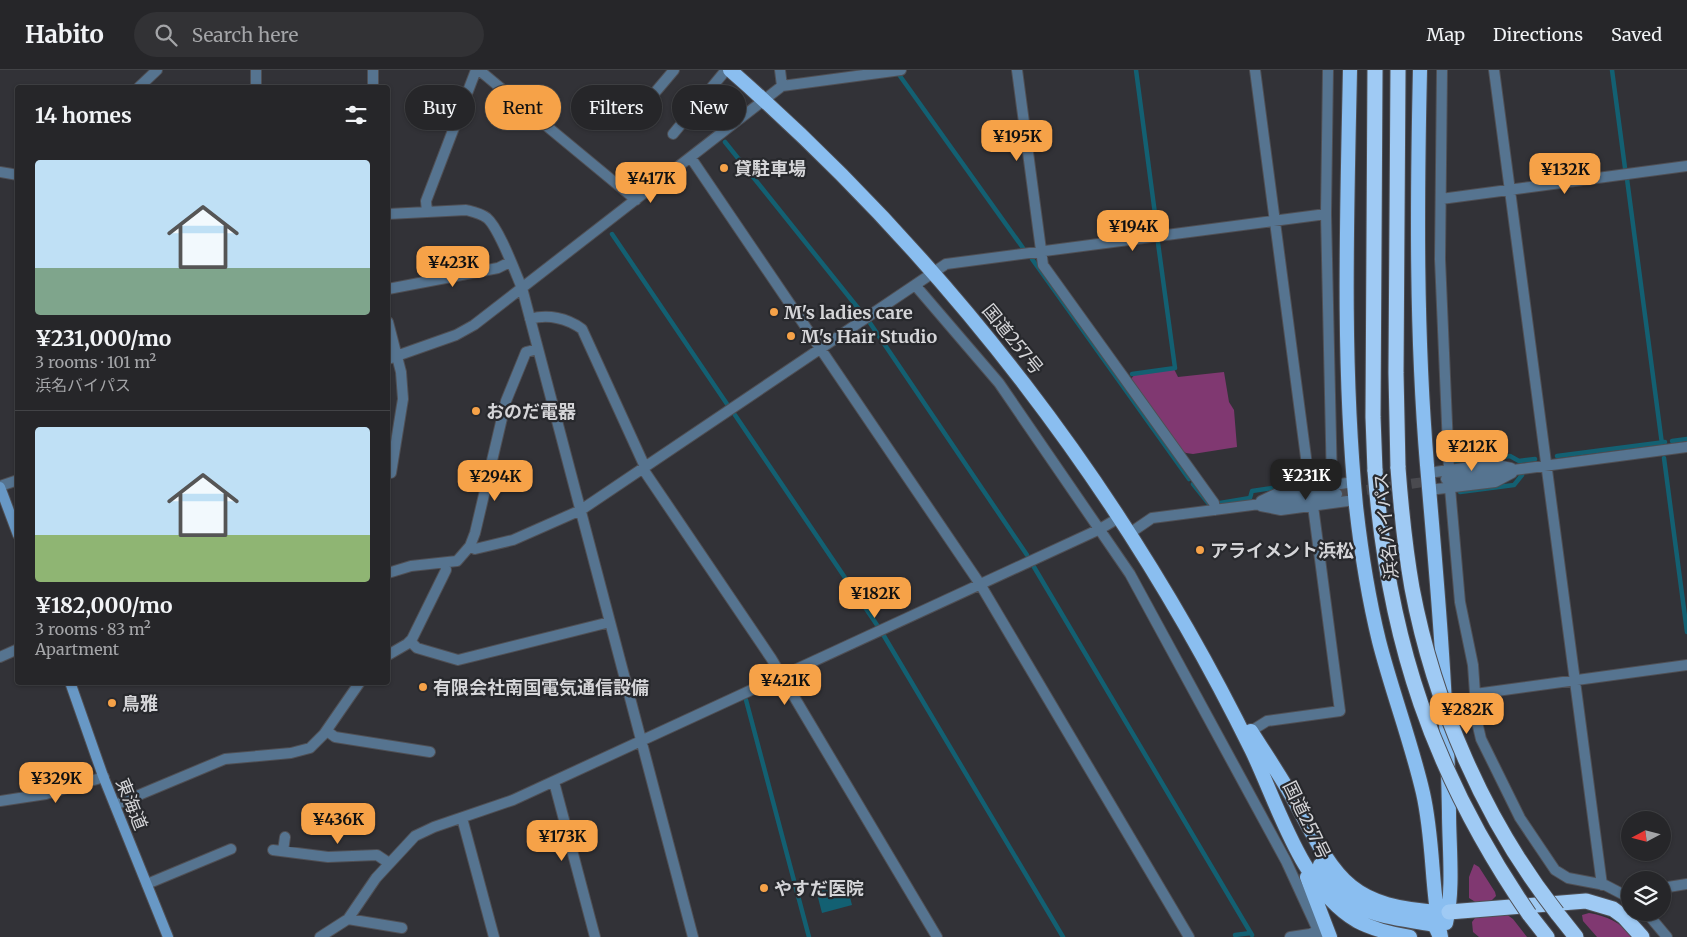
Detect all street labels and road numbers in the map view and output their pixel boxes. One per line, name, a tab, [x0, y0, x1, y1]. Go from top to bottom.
street label: 国道257号	[978, 299, 1048, 379]
street label: 浜名バイパス	[1369, 471, 1403, 581]
street label: 東海道	[111, 775, 153, 833]
street label: 国道257号	[1278, 777, 1336, 863]

